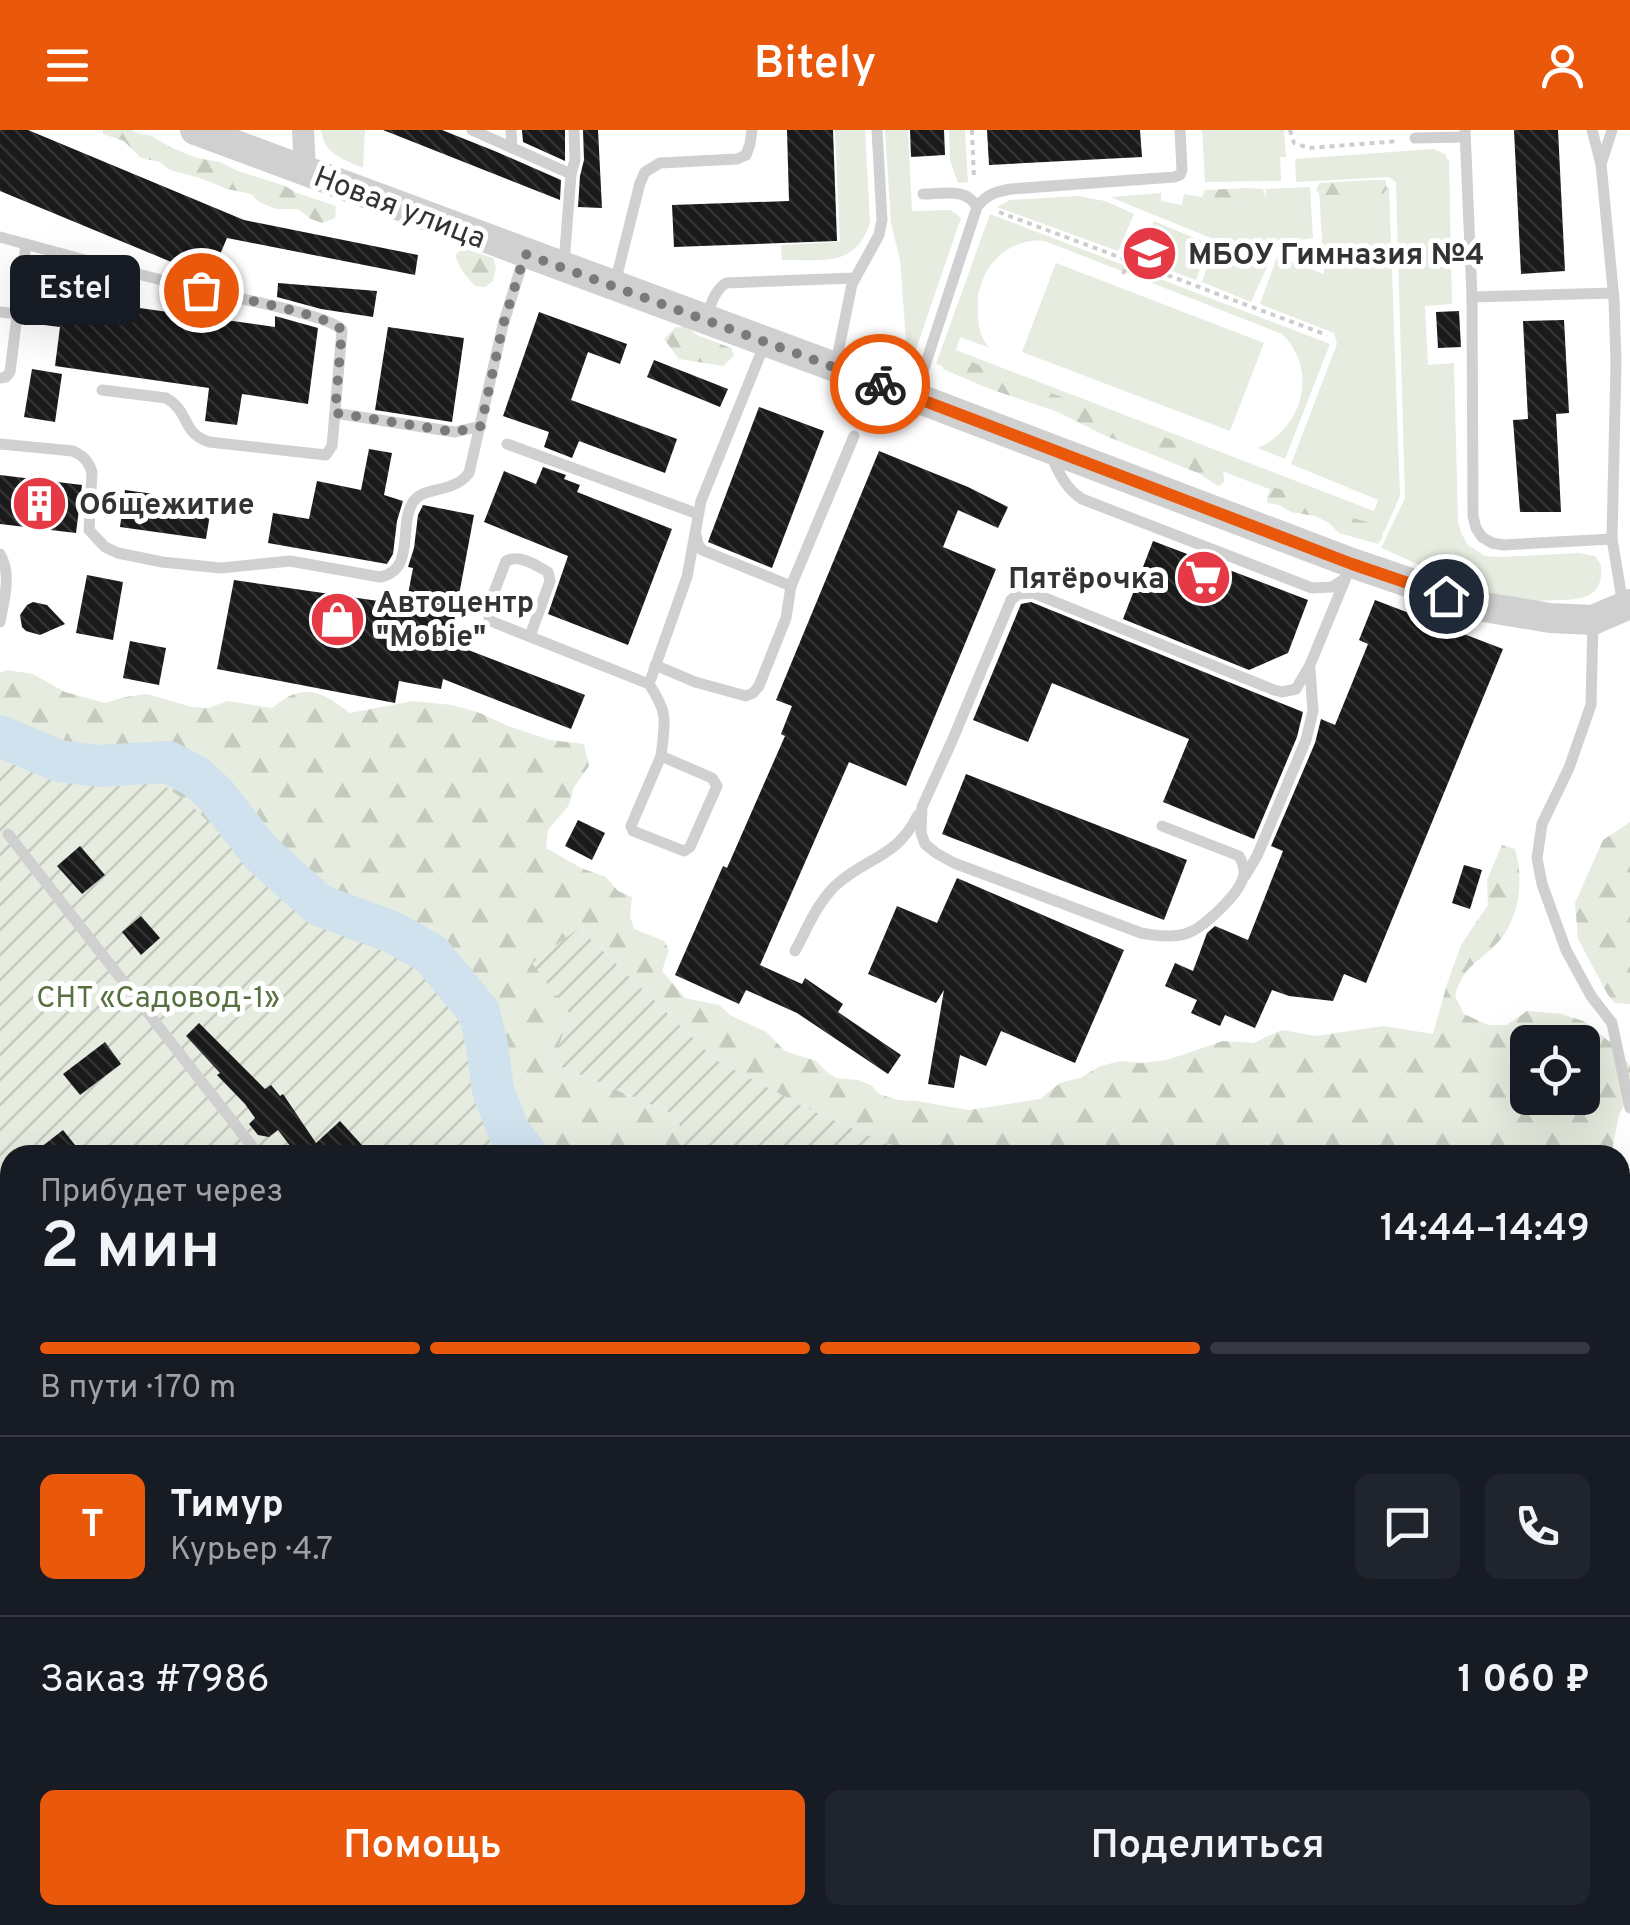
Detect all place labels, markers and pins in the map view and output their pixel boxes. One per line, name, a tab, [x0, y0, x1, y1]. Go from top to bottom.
school or university icon: МБОУ Гимназия №4	[1119, 224, 1179, 284]
place label: МБОУ Гимназия №4	[1188, 238, 1484, 275]
pin	[159, 248, 244, 333]
callout: Estel	[11, 255, 141, 325]
building icon: Общежитие	[10, 474, 70, 534]
place label: Общежитие	[79, 488, 254, 525]
supermarket icon: Пятёрочка	[1174, 548, 1234, 608]
pin	[1404, 554, 1489, 639]
place label: Пятёрочка	[1008, 562, 1165, 599]
place label: Автоцентр "Mobie"	[376, 586, 534, 657]
shop icon: Автоцентр "Mobie"	[307, 589, 367, 649]

